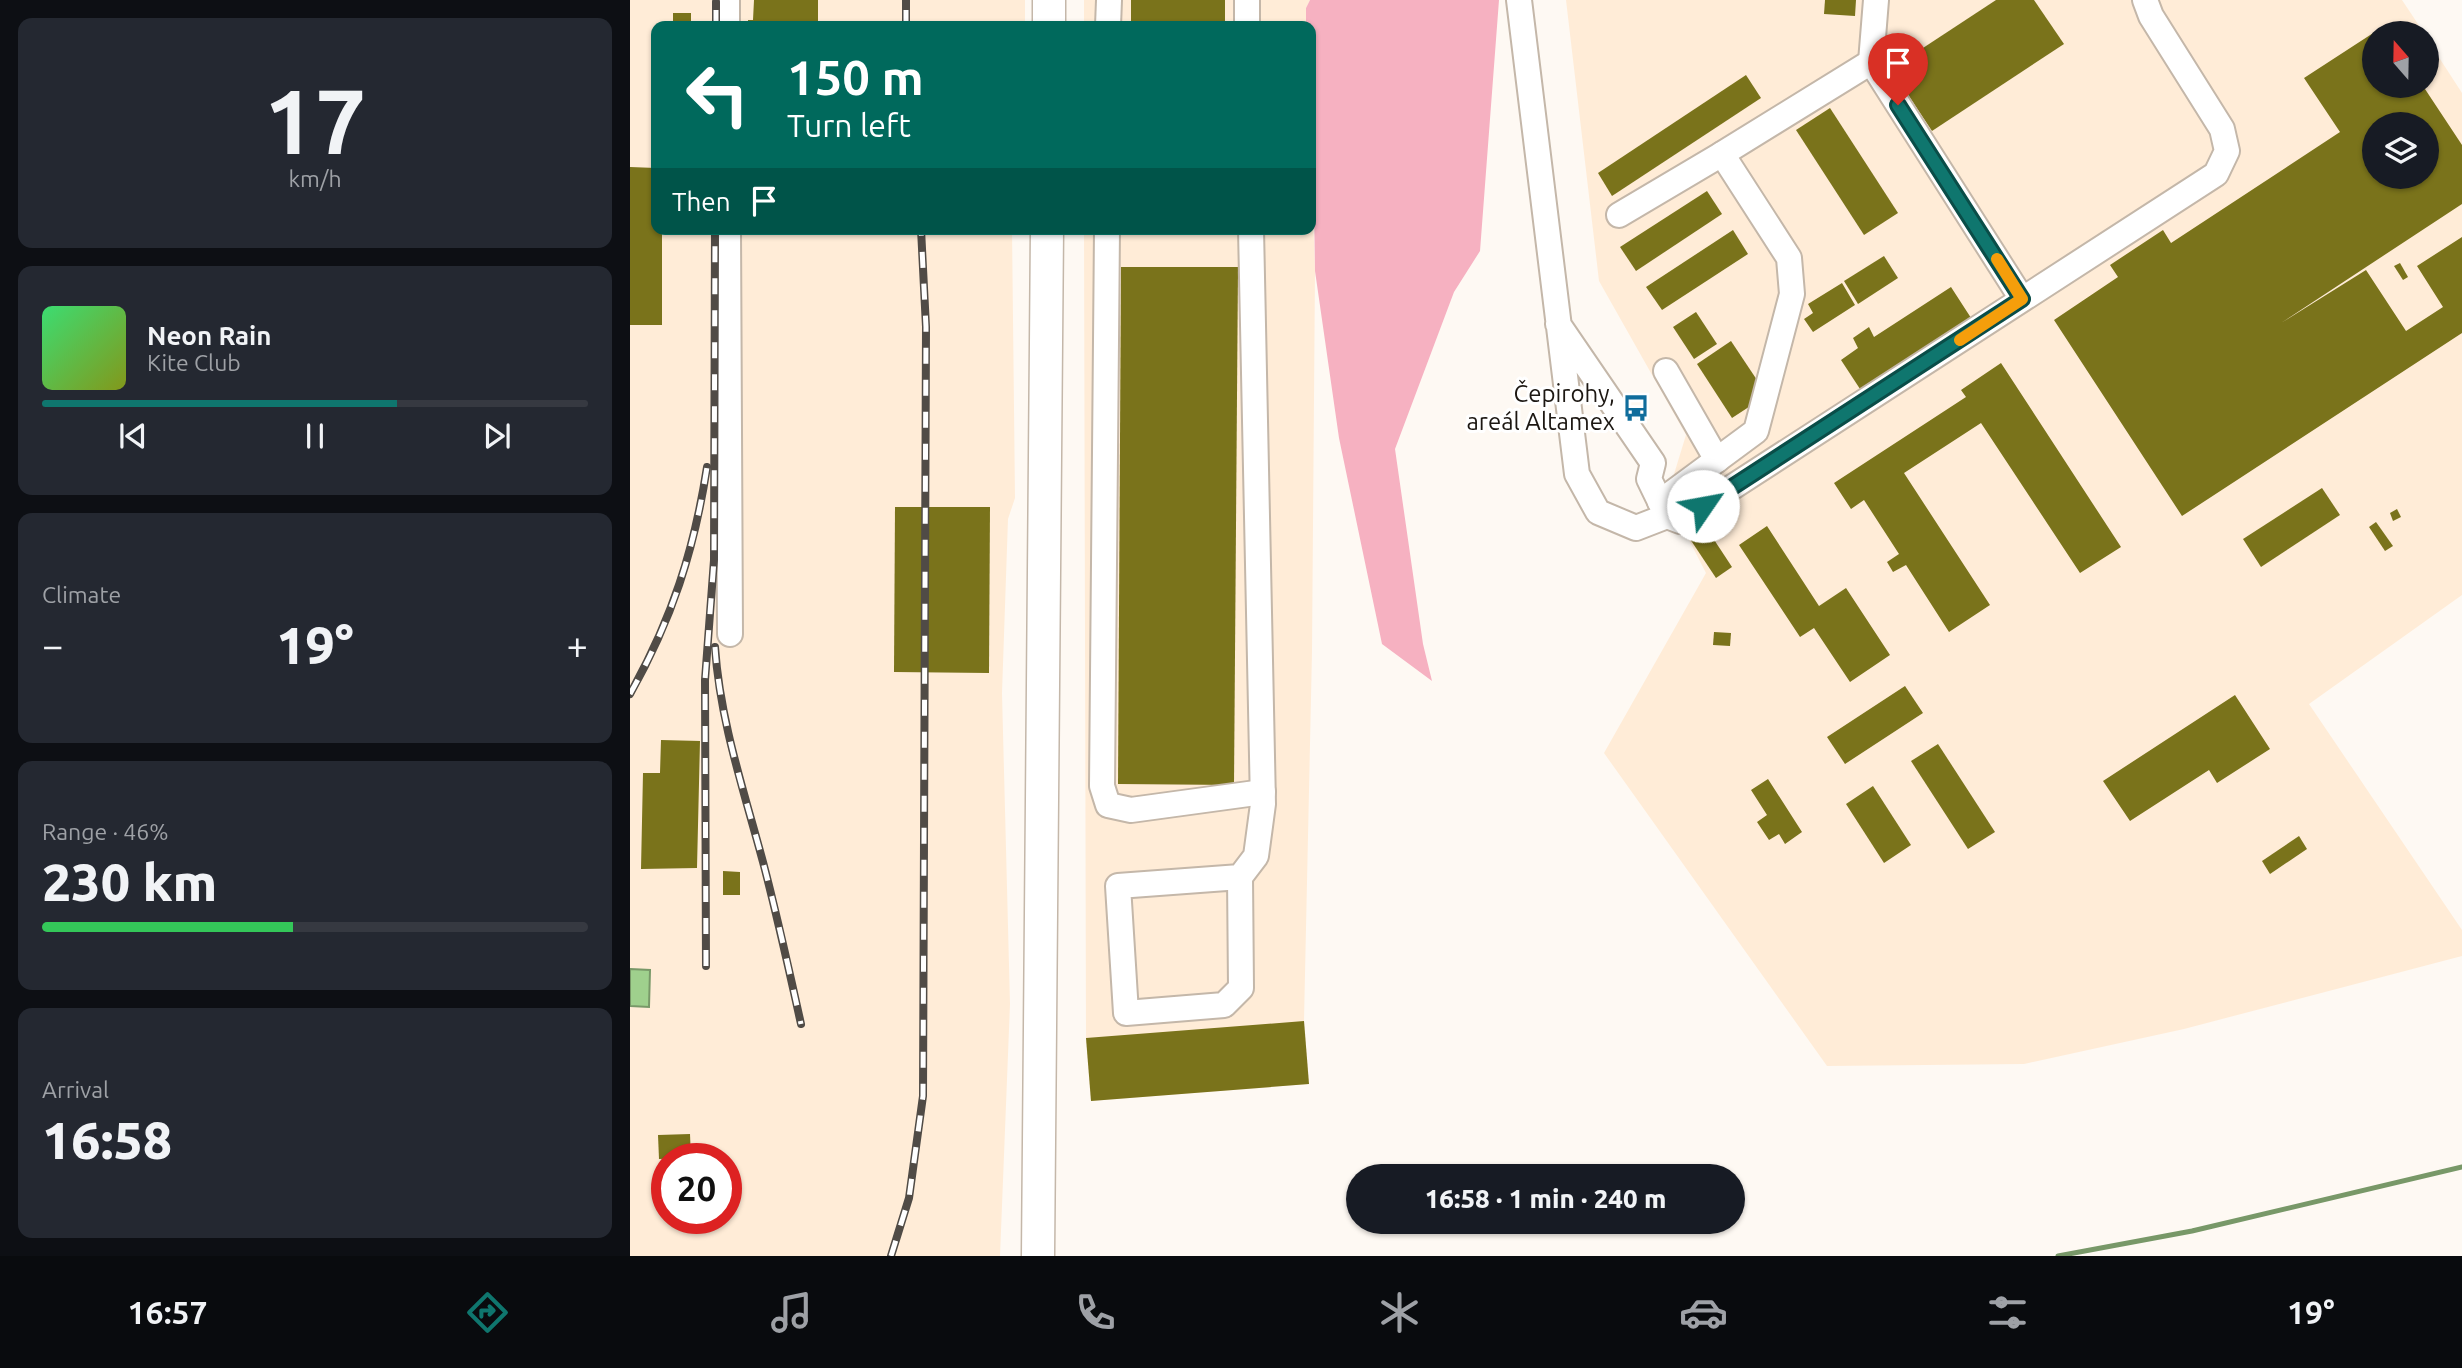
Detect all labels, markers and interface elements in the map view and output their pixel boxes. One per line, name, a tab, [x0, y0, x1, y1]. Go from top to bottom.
north arrow	[2362, 21, 2440, 98]
map controls	[2362, 21, 2439, 189]
pin	[1868, 33, 1928, 105]
icon: arrive	[1879, 44, 1917, 82]
icon: left	[672, 49, 763, 140]
text: 150 m	[787, 49, 924, 104]
text: 17	[264, 69, 366, 171]
text: Turn left	[787, 107, 911, 143]
button: layers	[2362, 112, 2439, 189]
text: km/h	[288, 166, 342, 191]
icon: arrive	[745, 182, 783, 220]
text: Then	[672, 187, 731, 216]
text: Neon Rain	[147, 321, 272, 350]
text: Kite Club	[147, 350, 241, 375]
place label: Čepirohy, areál Altamex	[1467, 379, 1615, 435]
bus stop icon: Čepirohy, areál Altamex	[1621, 393, 1651, 423]
icon: previous	[114, 417, 152, 455]
icon: pause	[296, 417, 334, 455]
icon: next	[478, 417, 516, 455]
position arrow	[1666, 469, 1740, 543]
text: Climate	[42, 582, 121, 607]
text: 19°	[276, 616, 354, 674]
text: −	[42, 624, 63, 666]
text: +	[567, 624, 588, 666]
text: Range · 46%	[42, 819, 169, 844]
text: 230 km	[42, 853, 217, 911]
text: Arrival	[42, 1077, 109, 1102]
text: 16:58	[42, 1111, 172, 1169]
speed limit sign: 20	[651, 1143, 742, 1234]
text: 16:58 · 1 min · 240 m	[1425, 1184, 1666, 1213]
icon: directions	[463, 1288, 512, 1337]
icon: music	[767, 1288, 816, 1337]
icon: phone	[1071, 1288, 1120, 1337]
icon: climate	[1375, 1288, 1424, 1337]
icon: car	[1679, 1288, 1728, 1337]
icon: filters	[1983, 1288, 2032, 1337]
text: 16:57	[128, 1294, 208, 1330]
text: 19°	[2287, 1294, 2334, 1330]

